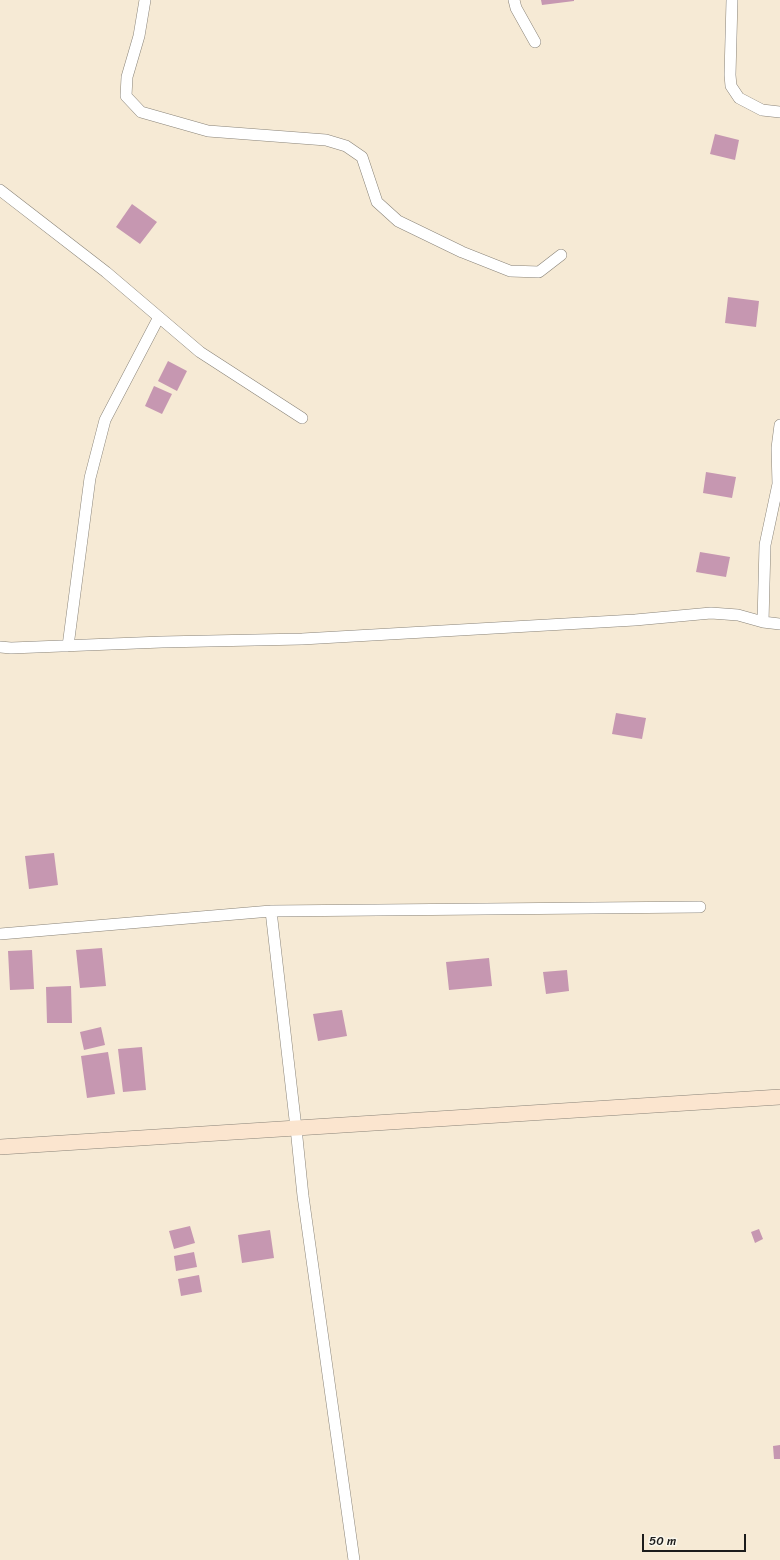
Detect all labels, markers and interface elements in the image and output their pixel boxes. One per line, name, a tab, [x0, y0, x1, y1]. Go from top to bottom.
scale bar	[644, 1526, 748, 1552]
text: 50 m	[649, 1530, 676, 1552]

